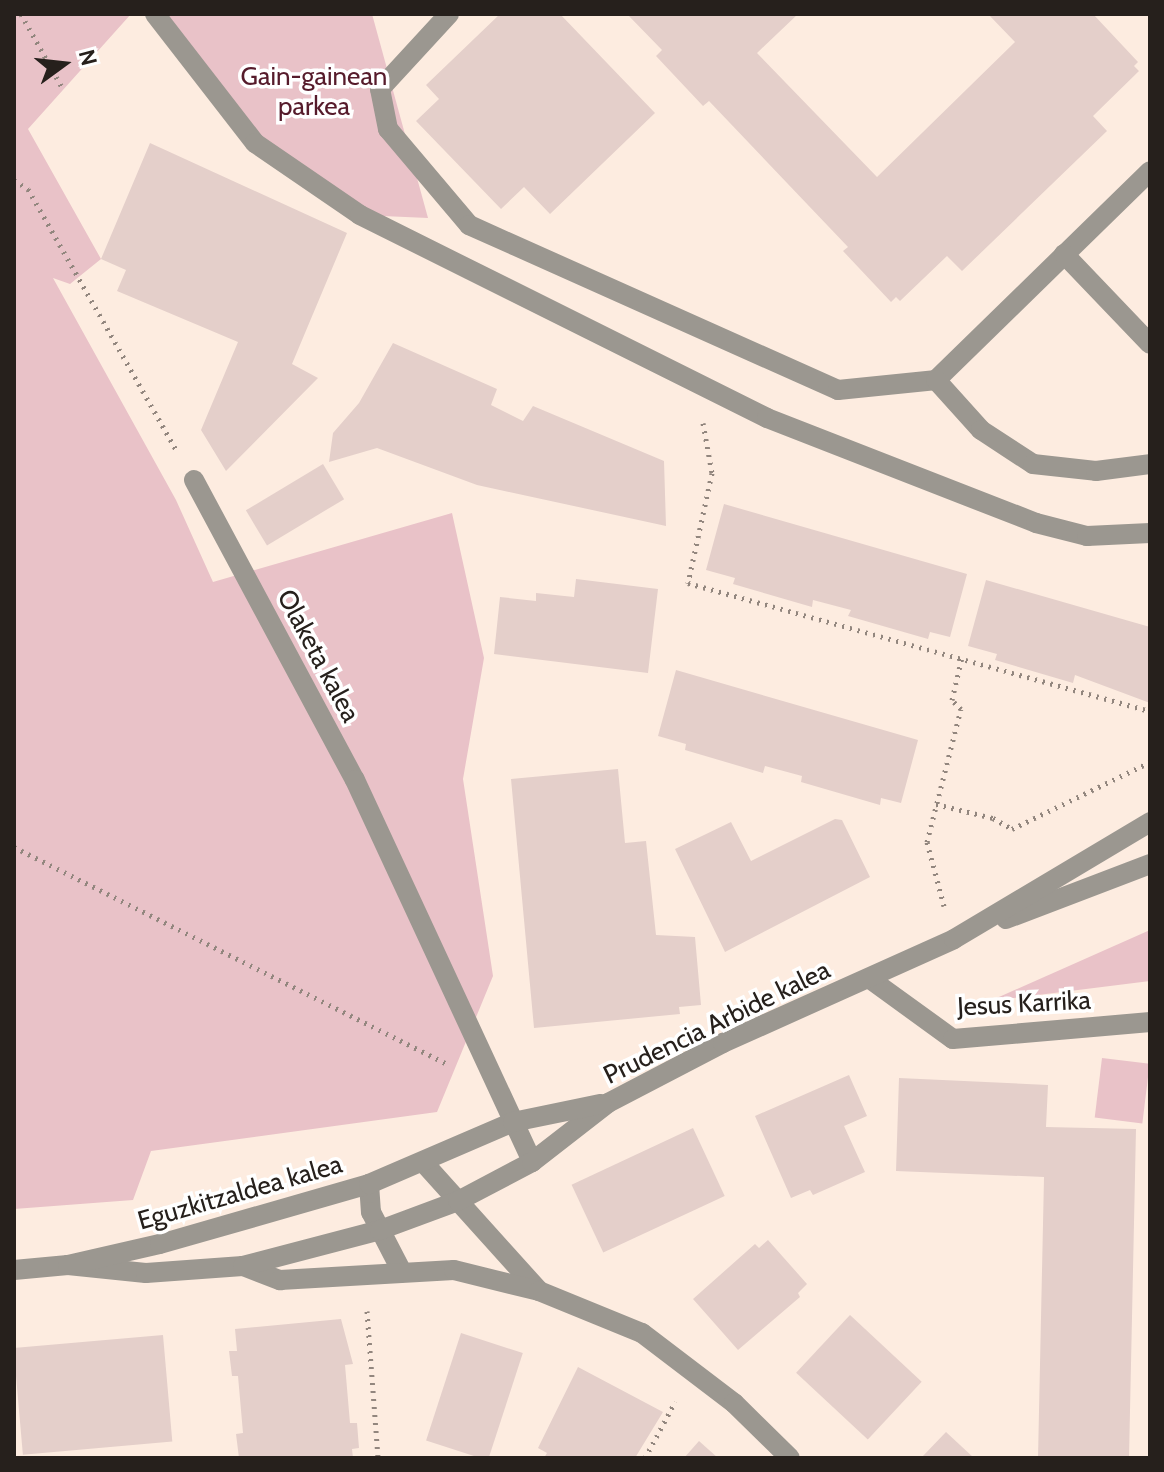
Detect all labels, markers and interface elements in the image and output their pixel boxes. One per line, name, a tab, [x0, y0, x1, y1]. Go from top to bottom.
north arrow	[24, 24, 104, 104]
text: N	[73, 47, 103, 69]
park label: Gain-gainean parkea	[241, 61, 387, 122]
street label: Olaketa kalea	[270, 584, 366, 728]
street label: Prudencia Arbide kalea	[599, 955, 835, 1091]
street label: Jesus Karrika	[956, 985, 1092, 1023]
street label: Eguzkitzaldea kalea	[134, 1149, 346, 1237]

